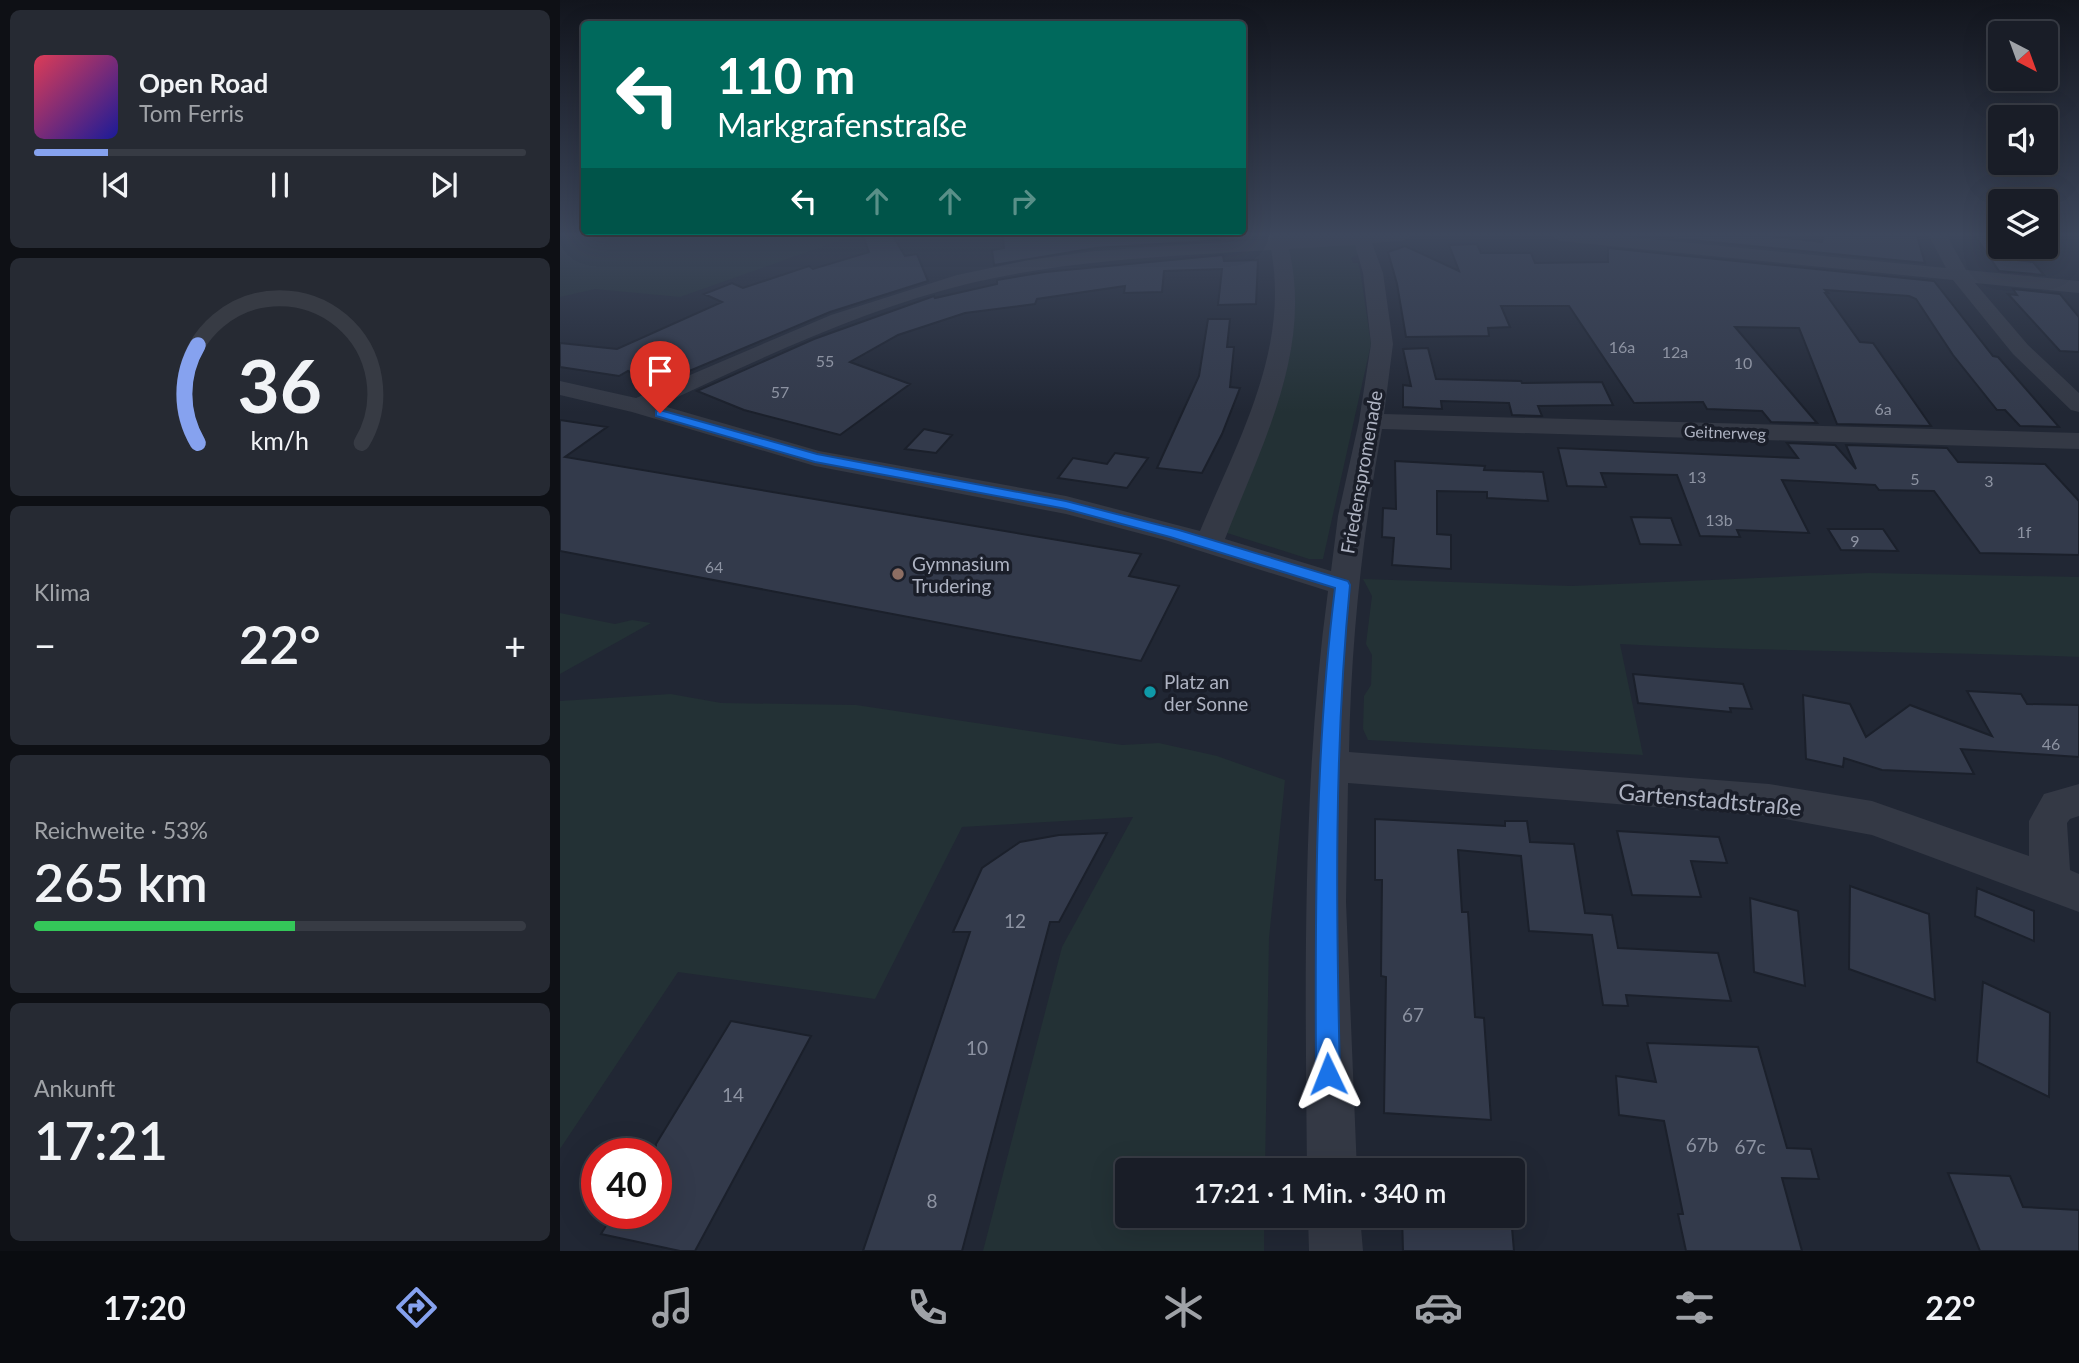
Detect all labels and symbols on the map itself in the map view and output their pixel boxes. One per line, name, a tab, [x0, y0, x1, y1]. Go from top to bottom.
north arrow	[1988, 21, 2058, 91]
house number: 16a	[1609, 337, 1635, 356]
pin	[630, 341, 690, 413]
house number: 12a	[1662, 342, 1688, 361]
house number: 55	[816, 351, 834, 370]
house number: 10	[1734, 353, 1752, 372]
house number: 57	[771, 382, 789, 401]
street label: Friedenspromenade	[1335, 389, 1387, 555]
house number: 6a	[1874, 399, 1892, 418]
street label: Geitnerweg	[1684, 421, 1766, 443]
house number: 13	[1688, 467, 1706, 486]
house number: 5	[1910, 469, 1920, 488]
house number: 3	[1984, 471, 1994, 490]
house number: 13b	[1705, 510, 1733, 529]
house number: 1f	[2017, 522, 2032, 541]
house number: 9	[1850, 531, 1860, 550]
place label: Gymnasium Trudering	[912, 552, 1010, 597]
house number: 64	[705, 557, 723, 576]
marker: Gymnasium Trudering	[890, 566, 906, 582]
place label: Platz an der Sonne	[1164, 670, 1248, 715]
marker: Platz an der Sonne	[1142, 684, 1158, 700]
house number: 46	[2042, 734, 2060, 753]
street label: Gartenstadtstraße	[1617, 777, 1803, 821]
house number: 12	[1004, 909, 1026, 932]
house number: 67	[1402, 1003, 1424, 1026]
house number: 10	[966, 1036, 988, 1059]
position arrow	[1291, 1037, 1365, 1111]
house number: 14	[722, 1083, 744, 1106]
house number: 67b	[1686, 1133, 1718, 1156]
house number: 67c	[1734, 1135, 1766, 1158]
speed limit sign: 40	[581, 1138, 672, 1229]
house number: 8	[926, 1189, 938, 1212]

